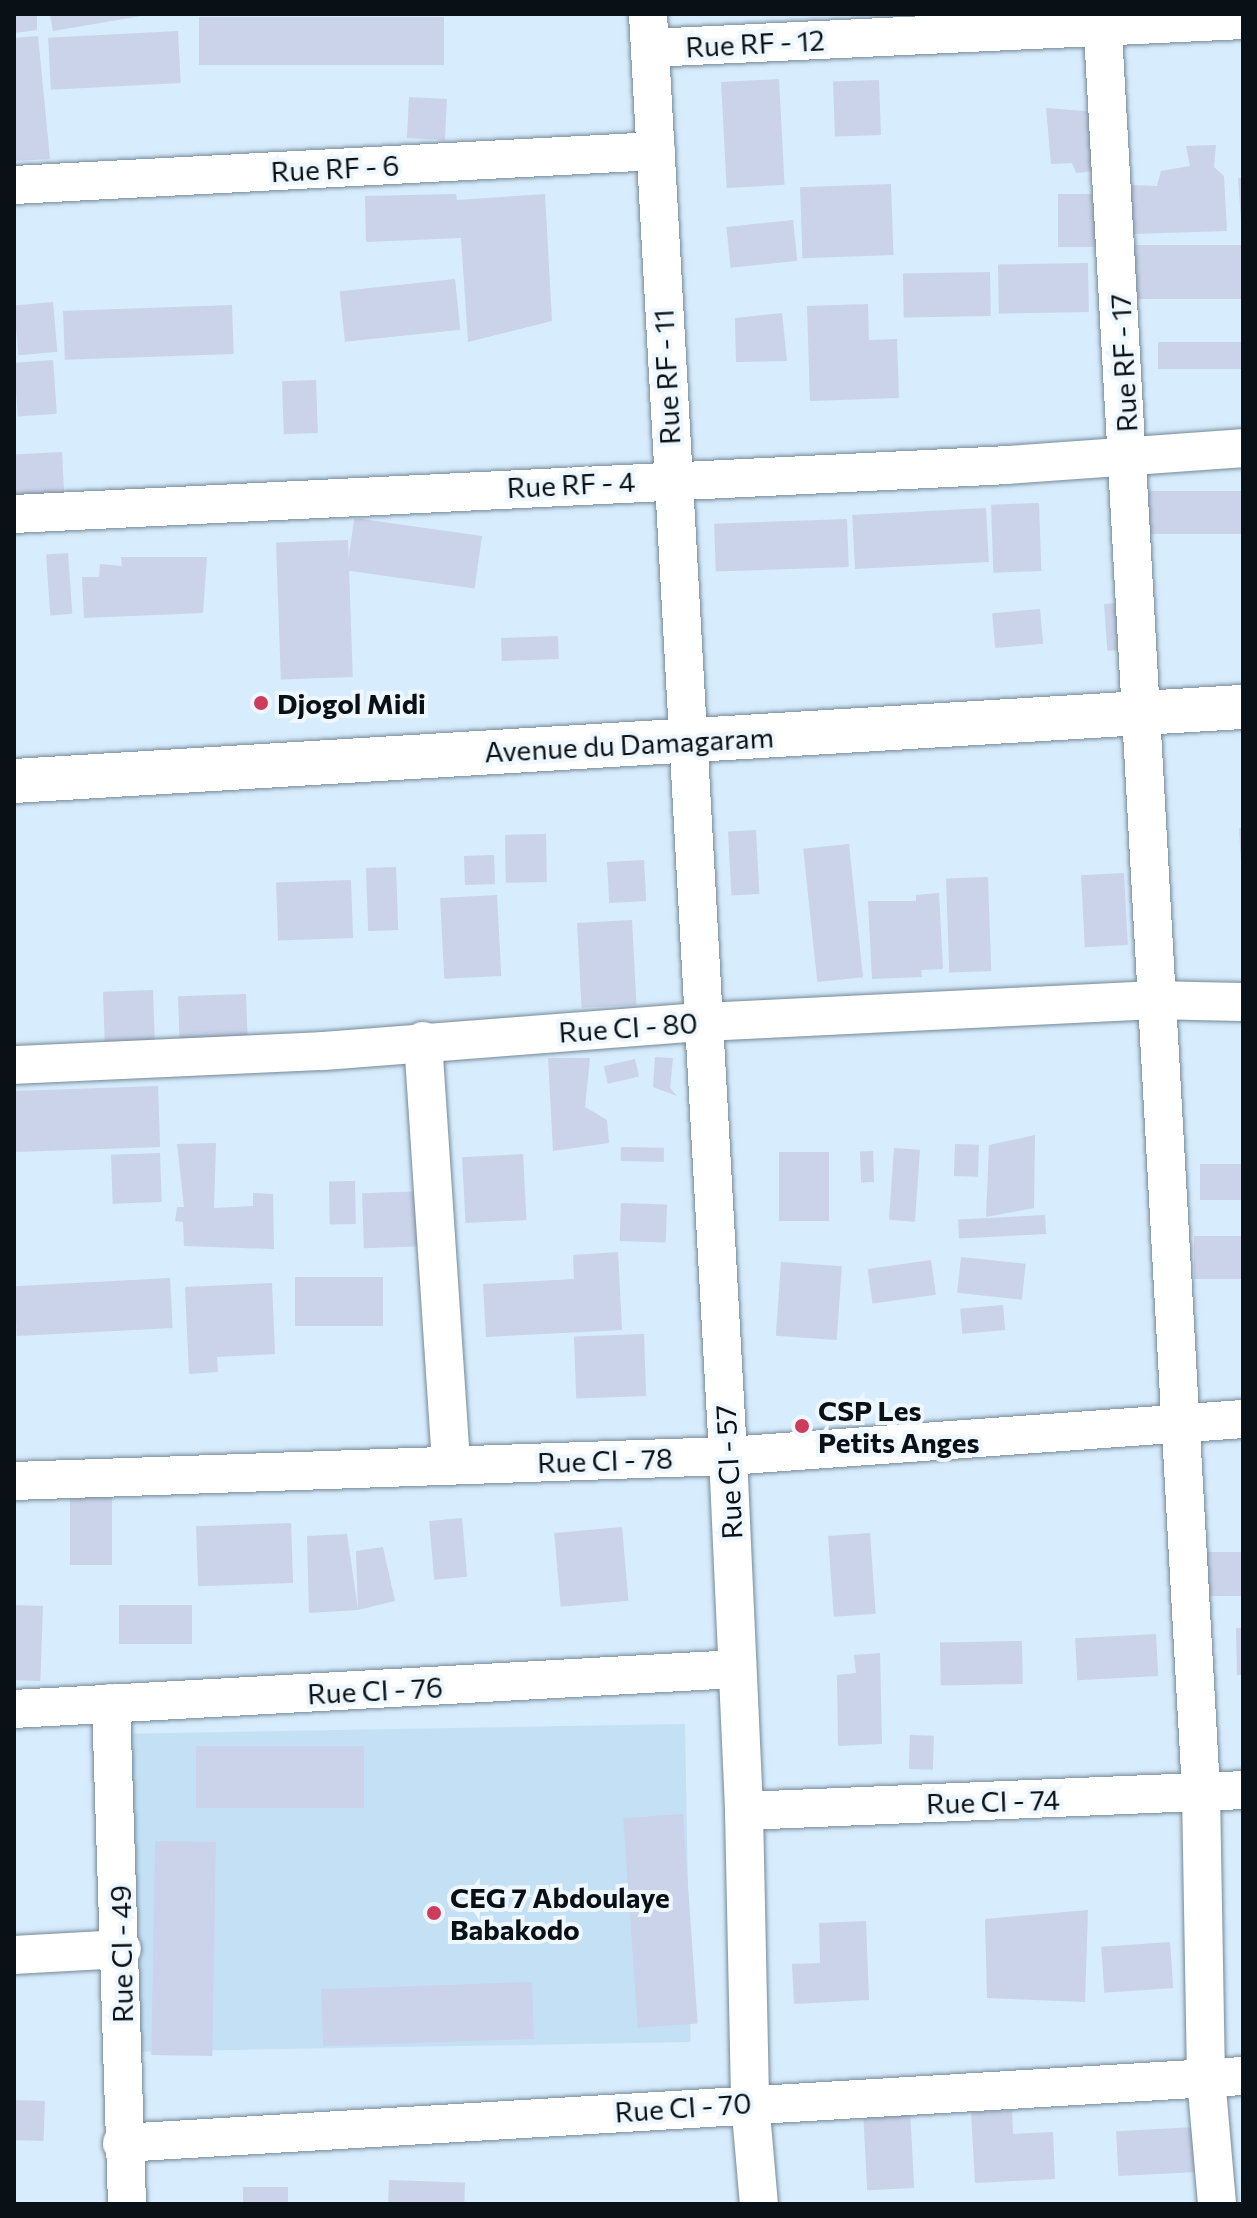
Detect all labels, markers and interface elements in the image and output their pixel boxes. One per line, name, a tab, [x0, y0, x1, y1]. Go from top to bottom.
street label: Rue RF - 12	[685, 23, 825, 63]
street label: Rue RF - 6	[270, 148, 400, 188]
street label: Rue RF - 17	[1103, 293, 1143, 433]
street label: Rue RF - 11	[646, 308, 686, 446]
street label: Rue RF - 4	[506, 464, 636, 504]
place label: Djogol Midi	[277, 686, 426, 720]
marker: Djogol Midi	[252, 694, 270, 712]
street label: Avenue du Damagaram	[483, 720, 775, 768]
street label: Rue CI - 80	[557, 1005, 699, 1049]
place label: CSP Les Petits Anges	[818, 1393, 979, 1459]
street label: Rue CI - 57	[708, 1404, 748, 1540]
marker: CSP Les Petits Anges	[793, 1417, 811, 1435]
street label: Rue CI - 78	[537, 1441, 673, 1479]
street label: Rue CI - 76	[306, 1670, 444, 1710]
street label: Rue CI - 74	[926, 1782, 1060, 1820]
place label: CEG 7 Abdoulaye Babakodo	[450, 1880, 670, 1946]
street label: Rue CI - 49	[103, 1885, 139, 2023]
marker: CEG 7 Abdoulaye Babakodo	[425, 1904, 443, 1922]
street label: Rue CI - 70	[614, 2085, 752, 2129]

